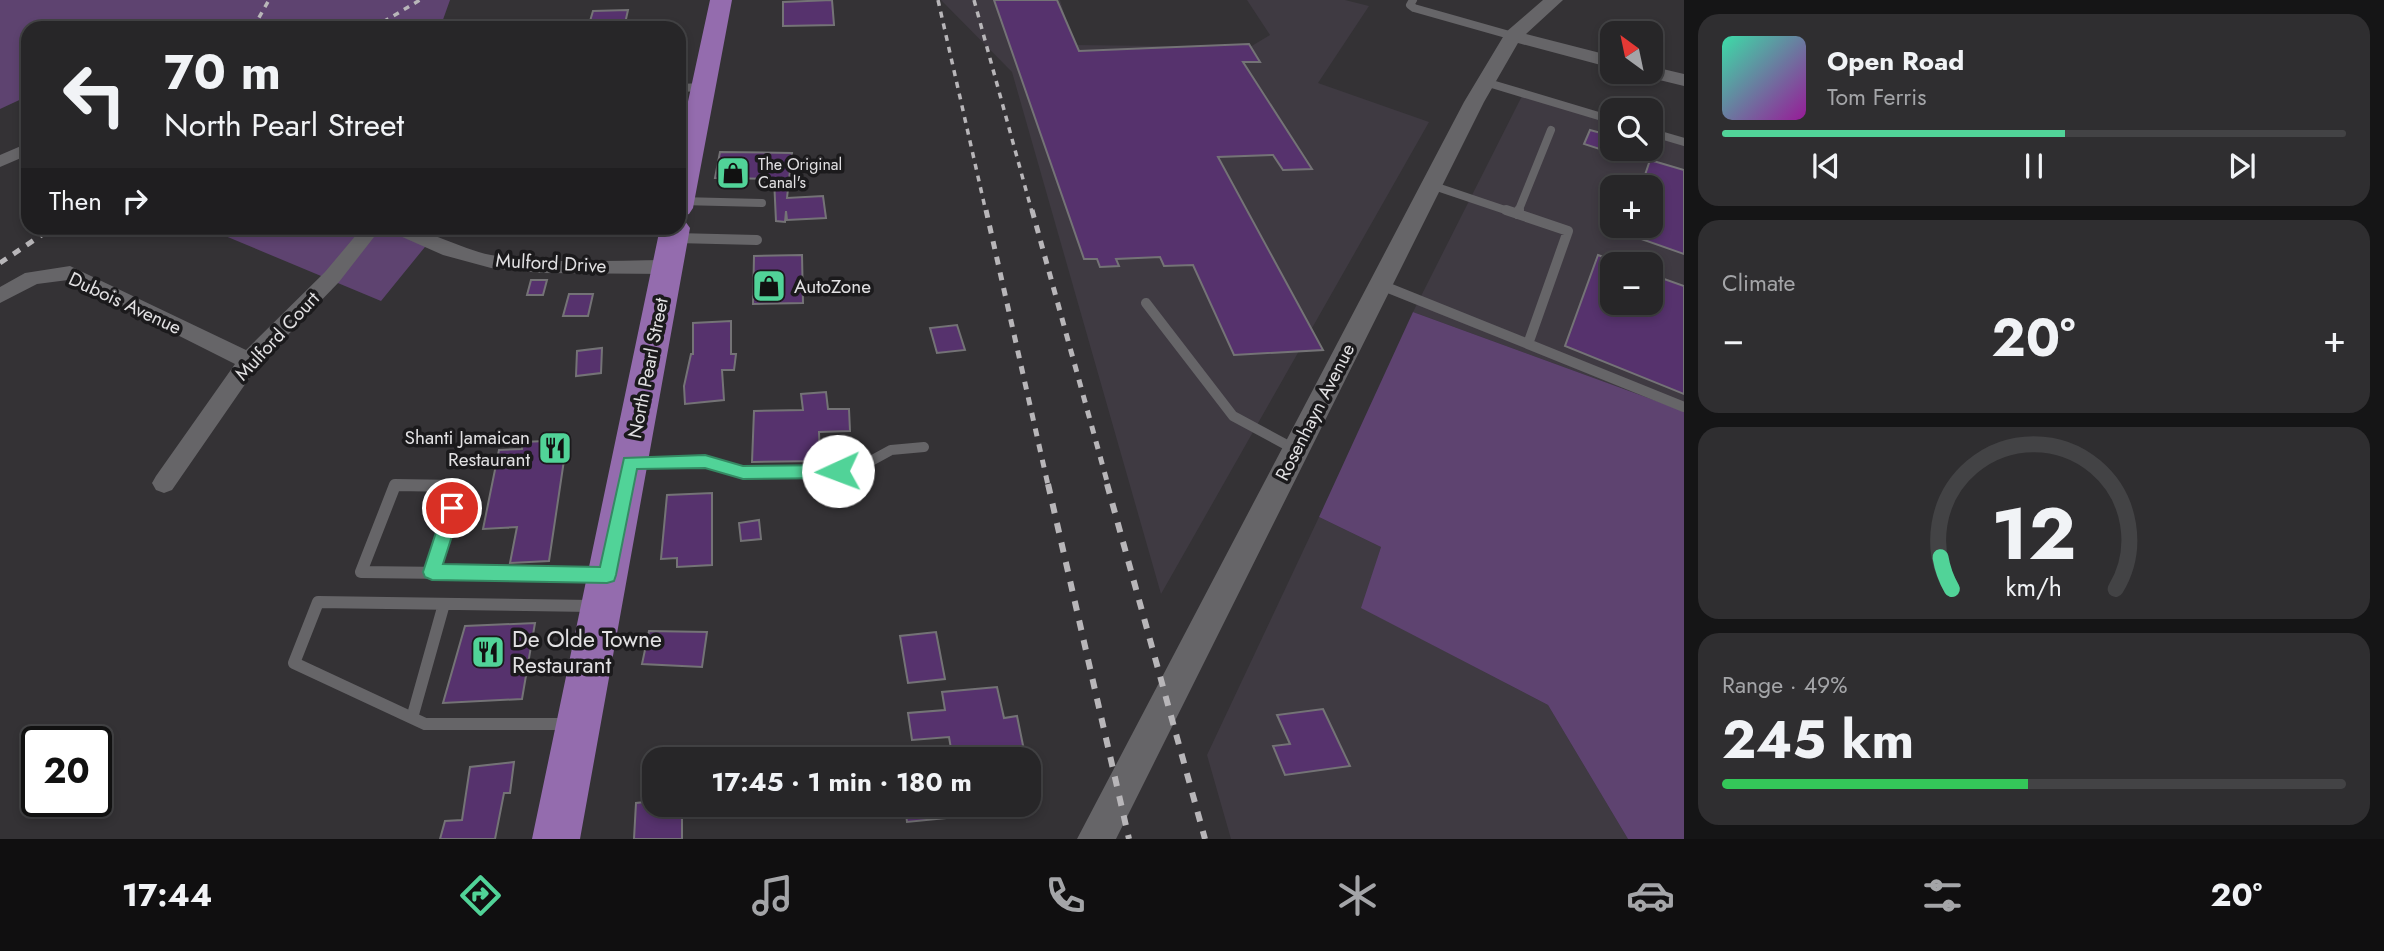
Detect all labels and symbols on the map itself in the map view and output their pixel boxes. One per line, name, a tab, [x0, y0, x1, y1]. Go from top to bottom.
north arrow	[1600, 21, 1662, 84]
place label: The Original Canal's	[758, 153, 842, 194]
shop icon: The Original Canal's	[714, 154, 752, 192]
street label: Mulford Drive	[495, 247, 607, 279]
street label: Dubois Avenue	[64, 265, 186, 341]
shop icon: AutoZone	[750, 267, 788, 305]
place label: AutoZone	[794, 273, 871, 300]
street label: Mulford Court	[229, 285, 326, 387]
street label: North Pearl Street	[621, 295, 675, 441]
street label: Rosenhayn Avenue	[1269, 339, 1361, 485]
place label: Shanti Jamaican Restaurant	[405, 424, 530, 473]
restaurant icon: Shanti Jamaican Restaurant	[536, 429, 574, 467]
position arrow	[801, 434, 875, 508]
pin	[422, 478, 482, 538]
place label: De Olde Towne Restaurant	[512, 622, 662, 682]
restaurant icon: De Olde Towne Restaurant	[469, 633, 507, 671]
speed limit sign: 20	[21, 726, 112, 817]

